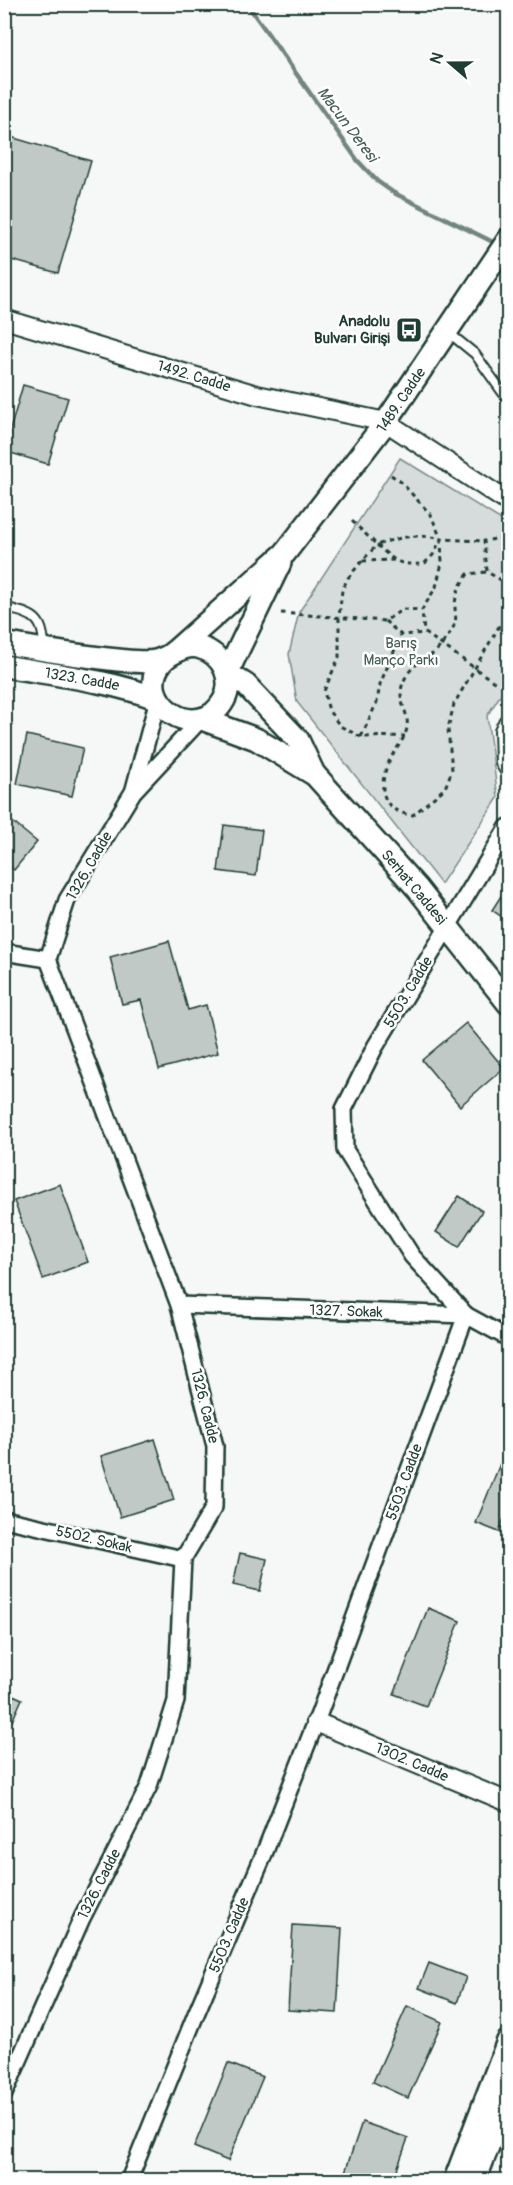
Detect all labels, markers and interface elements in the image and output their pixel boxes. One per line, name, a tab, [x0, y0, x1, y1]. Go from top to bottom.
north arrow	[420, 33, 480, 93]
text: N	[426, 50, 448, 67]
water label: Macun Deresi	[312, 83, 383, 168]
place label: Anadolu Bulvarı Girişi	[314, 312, 390, 348]
bus stop icon: Anadolu Bulvarı Girişi	[394, 315, 424, 345]
street label: 1492. Cadde	[155, 356, 233, 397]
street label: 1489. Cadde	[373, 363, 431, 437]
park label: Barış Manço Parkı	[363, 634, 439, 670]
street label: 1323. Cadde	[43, 664, 121, 696]
street label: 1326. Cadde	[62, 828, 117, 904]
street label: Serhat Caddesi	[377, 846, 451, 929]
street label: 5503. Cadde	[380, 953, 437, 1031]
street label: 1327. Sokak	[309, 1301, 384, 1322]
street label: 1326. Cadde	[186, 1367, 223, 1446]
street label: 5503. Cadde	[382, 1441, 427, 1523]
street label: 5502. Sokak	[54, 1521, 135, 1558]
street label: 1302. Cadde	[372, 1738, 452, 1787]
street label: 1326. Cadde	[74, 1845, 126, 1923]
street label: 5503. Cadde	[205, 1894, 254, 1976]

